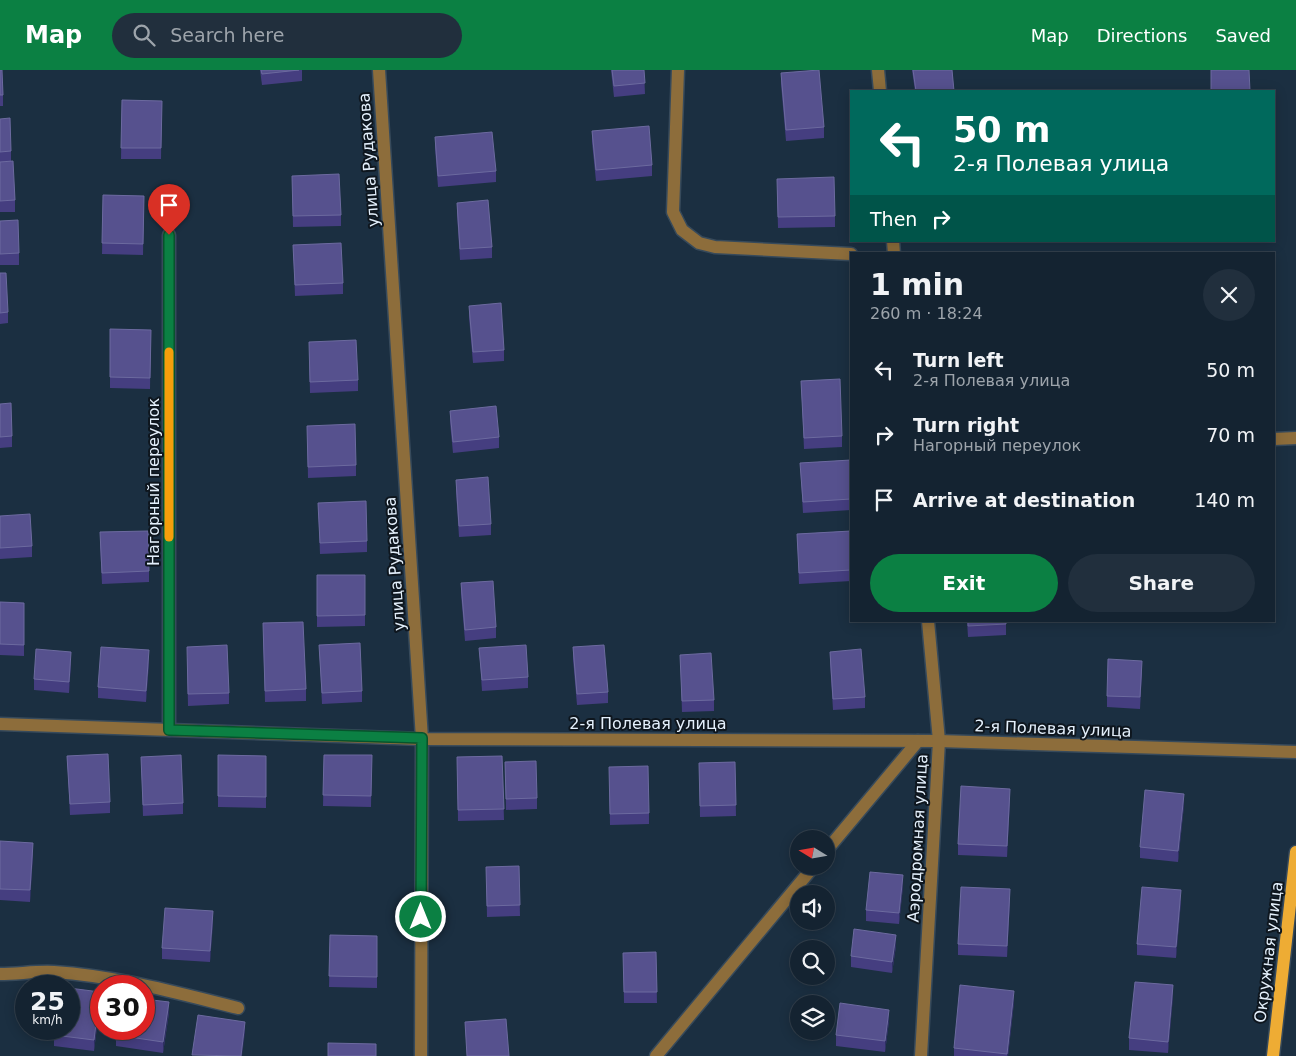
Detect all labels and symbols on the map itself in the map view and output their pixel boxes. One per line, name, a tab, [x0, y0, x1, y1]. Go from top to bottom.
street label: улица Рудакова	[354, 92, 383, 228]
pin	[148, 184, 190, 235]
street label: Нагорный переулок	[144, 398, 163, 566]
street label: улица Рудакова	[380, 496, 409, 632]
street label: 2-я Полевая улица	[569, 714, 727, 733]
street label: 2-я Полевая улица	[974, 716, 1132, 741]
street label: Аэродромная улица	[904, 753, 931, 923]
north arrow	[790, 830, 835, 875]
street label: Окружная улица	[1250, 880, 1287, 1024]
position arrow	[394, 890, 446, 942]
speed limit sign: 30	[90, 975, 155, 1040]

